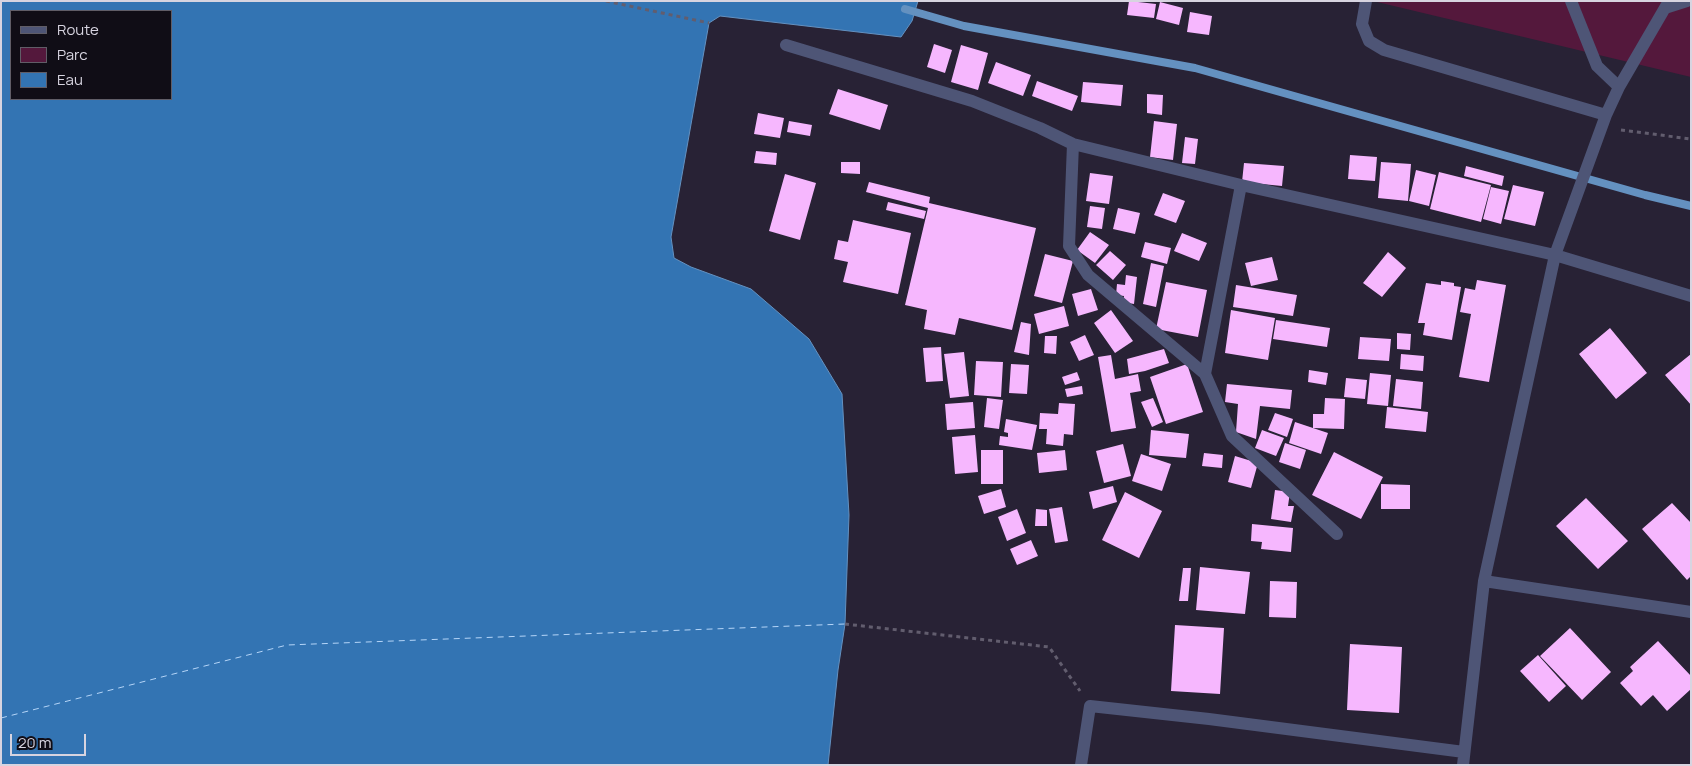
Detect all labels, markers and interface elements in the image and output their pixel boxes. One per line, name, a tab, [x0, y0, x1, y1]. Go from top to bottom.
legend	[10, 10, 172, 100]
text: Route	[57, 19, 99, 40]
text: Parc	[57, 44, 88, 65]
text: Eau	[57, 69, 83, 90]
scale bar	[12, 724, 89, 756]
text: 20 m	[18, 732, 51, 753]

